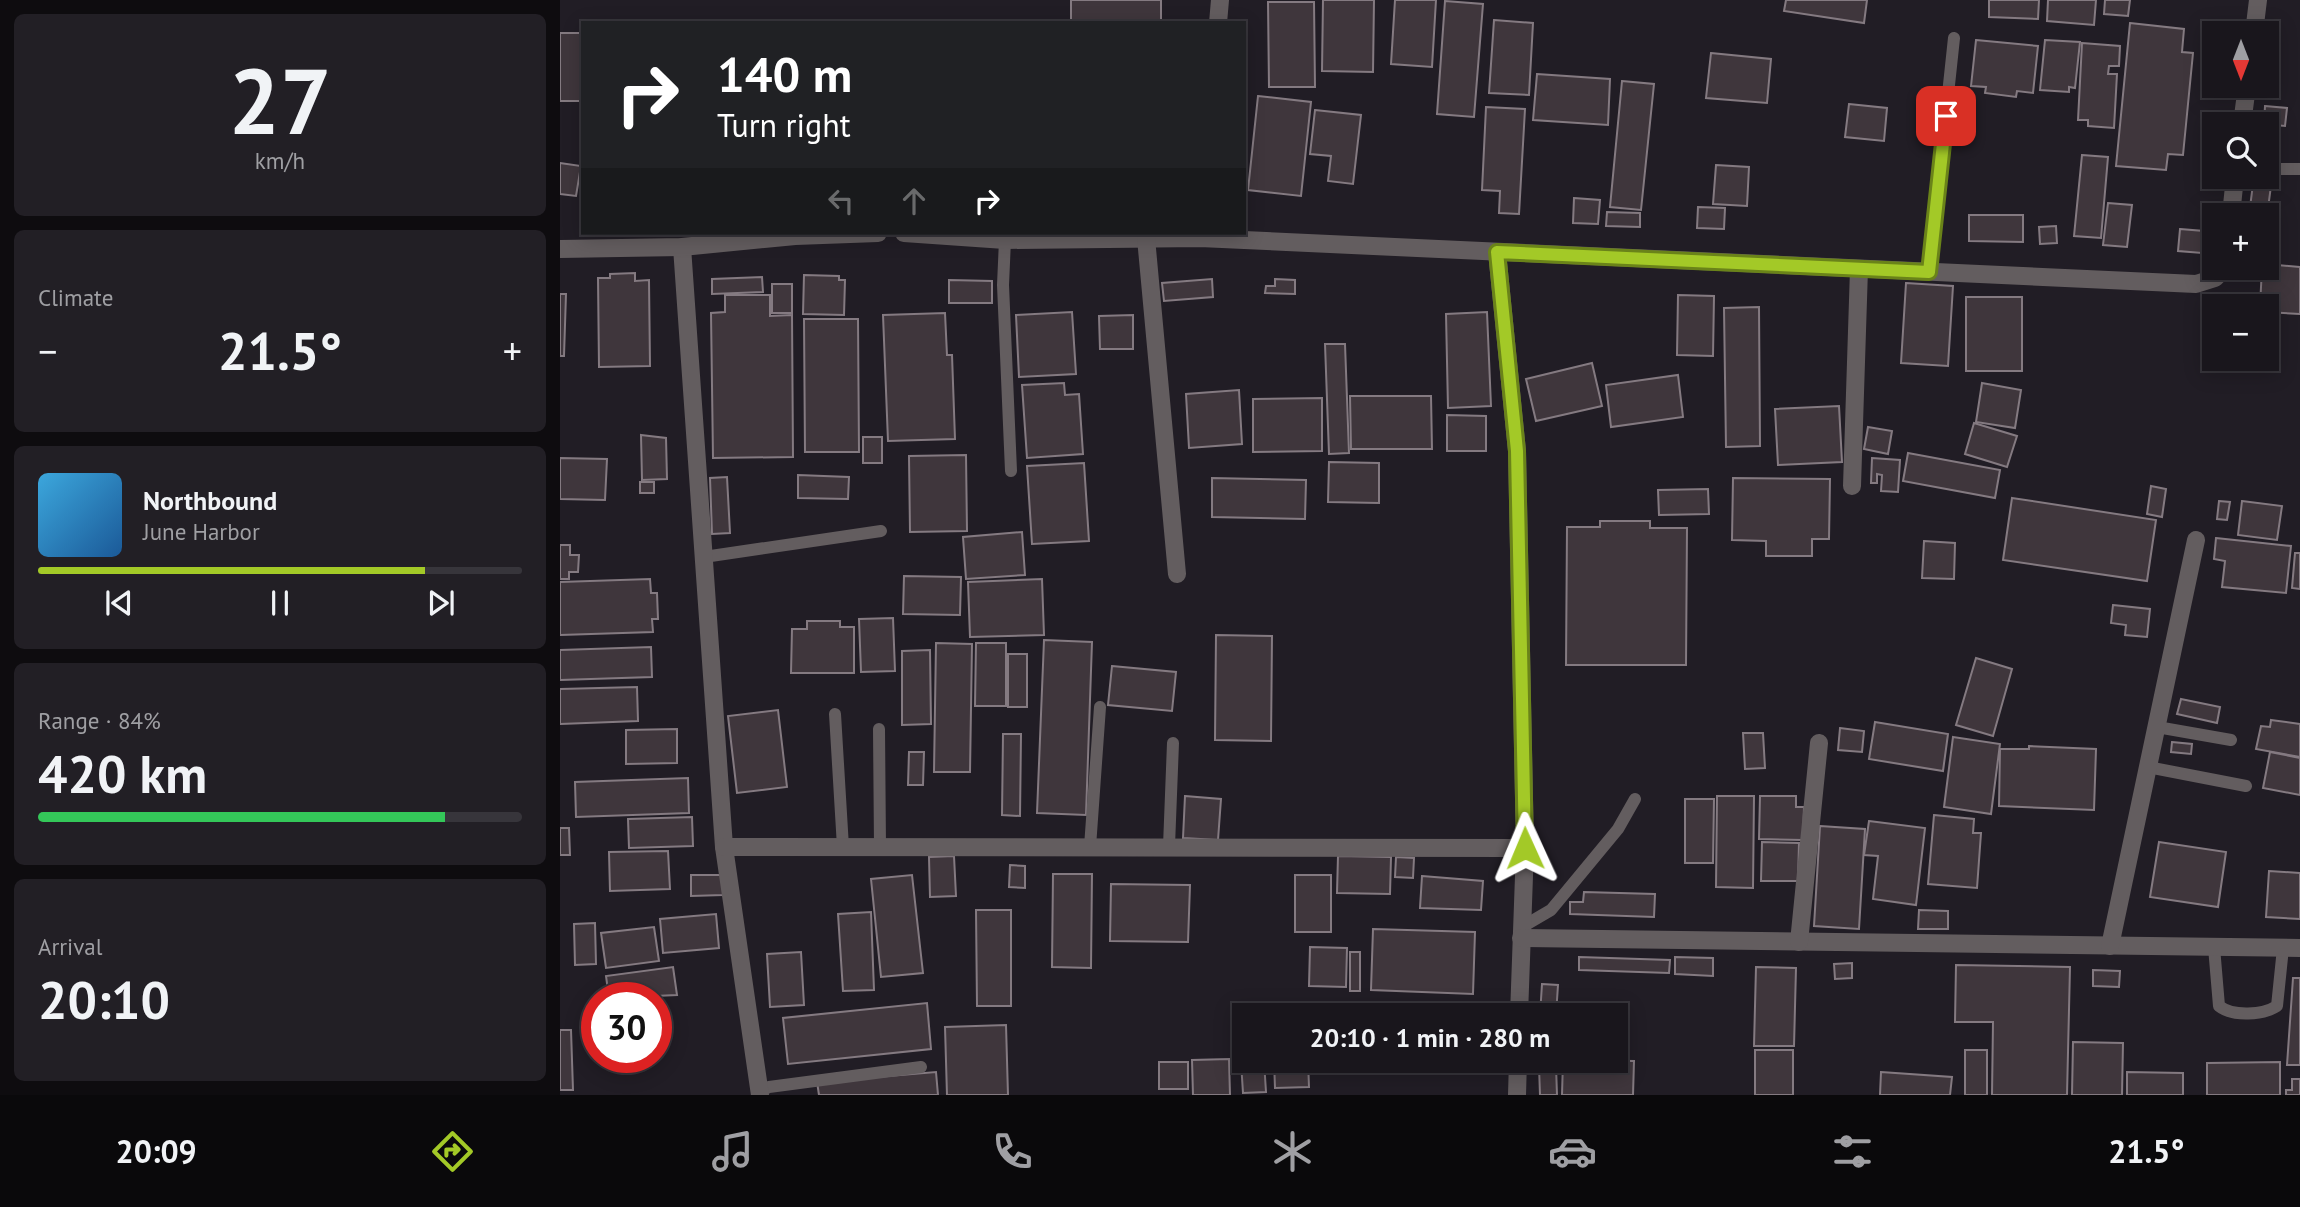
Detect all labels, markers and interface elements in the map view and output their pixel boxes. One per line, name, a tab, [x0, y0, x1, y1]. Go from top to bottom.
north arrow	[2202, 21, 2278, 98]
map controls	[2202, 21, 2279, 371]
text: 27	[228, 41, 332, 159]
text: 140 m	[717, 42, 852, 106]
icon: right	[602, 49, 693, 140]
pin	[1916, 86, 1976, 146]
icon: arrive	[1927, 97, 1965, 135]
text: Turn right	[717, 104, 851, 146]
button: search	[2202, 112, 2279, 189]
text: km/h	[255, 146, 305, 175]
icon: left	[822, 182, 860, 220]
icon: ahead	[895, 182, 933, 220]
icon: right	[968, 182, 1006, 220]
button: +	[2202, 203, 2279, 280]
text: Climate	[38, 283, 113, 312]
button: −	[2202, 294, 2279, 371]
text: 21.5°	[218, 317, 342, 384]
text: −	[38, 326, 57, 375]
text: +	[503, 326, 522, 375]
text: Northbound	[143, 484, 277, 517]
text: June Harbor	[143, 517, 260, 546]
icon: previous	[100, 584, 138, 622]
icon: pause	[261, 584, 299, 622]
icon: next	[422, 584, 460, 622]
text: Range · 84%	[38, 706, 161, 735]
text: 420 km	[38, 740, 207, 807]
position arrow	[1488, 811, 1562, 885]
text: Arrival	[38, 932, 102, 961]
text: 20:10	[38, 966, 170, 1033]
speed limit sign: 30	[581, 982, 672, 1073]
text: 20:10 · 1 min · 280 m	[1310, 1021, 1550, 1054]
icon: directions	[428, 1127, 477, 1176]
icon: music	[708, 1127, 757, 1176]
icon: phone	[988, 1127, 1037, 1176]
icon: climate	[1268, 1127, 1317, 1176]
icon: car	[1548, 1127, 1597, 1176]
icon: filters	[1828, 1127, 1877, 1176]
text: 20:09	[116, 1130, 197, 1172]
text: 21.5°	[2108, 1130, 2184, 1172]

